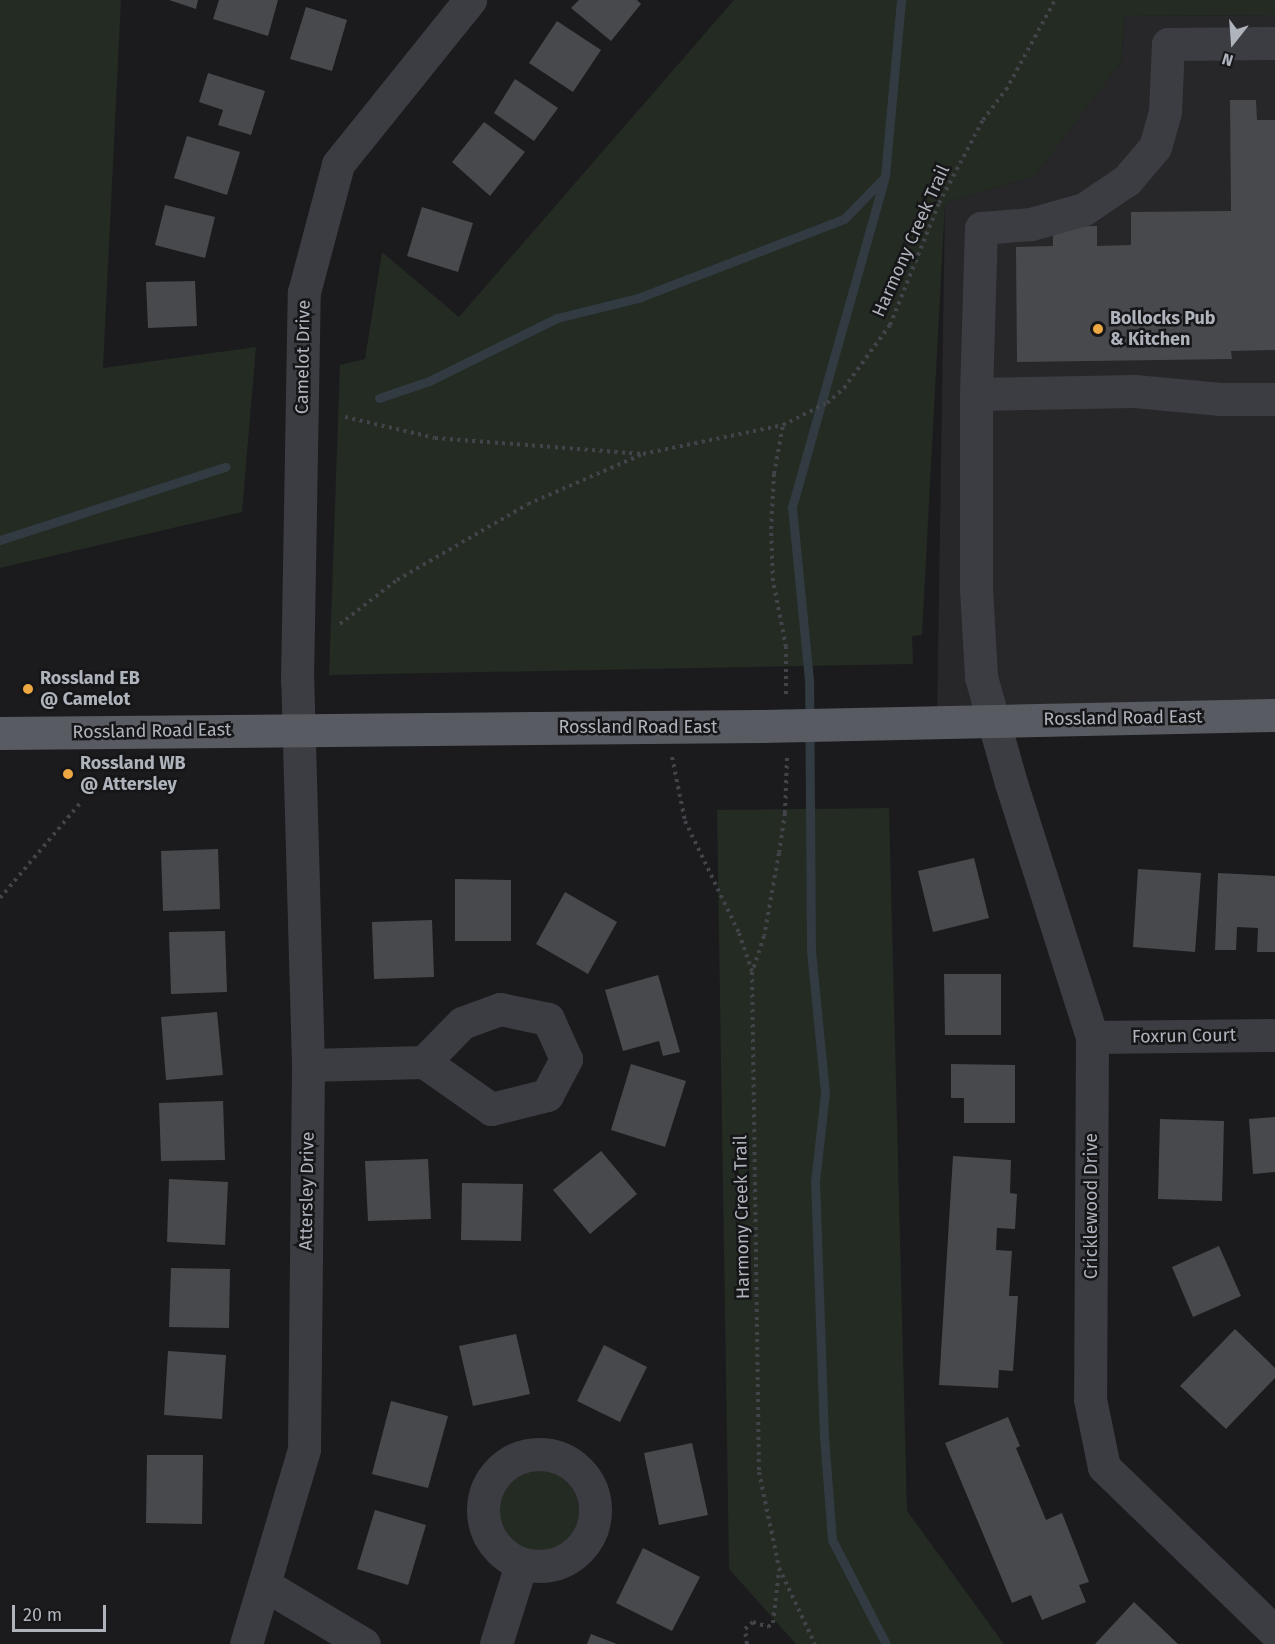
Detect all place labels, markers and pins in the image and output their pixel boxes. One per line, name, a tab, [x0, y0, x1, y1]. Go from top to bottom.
place label: Bollocks Pub & Kitchen	[1110, 308, 1216, 350]
marker: Bollocks Pub & Kitchen	[1091, 322, 1105, 336]
place label: Rossland EB @ Camelot	[40, 668, 140, 710]
marker: Rossland EB @ Camelot	[21, 682, 35, 696]
place label: Rossland WB @ Attersley	[80, 753, 186, 795]
marker: Rossland WB @ Attersley	[61, 767, 75, 781]

